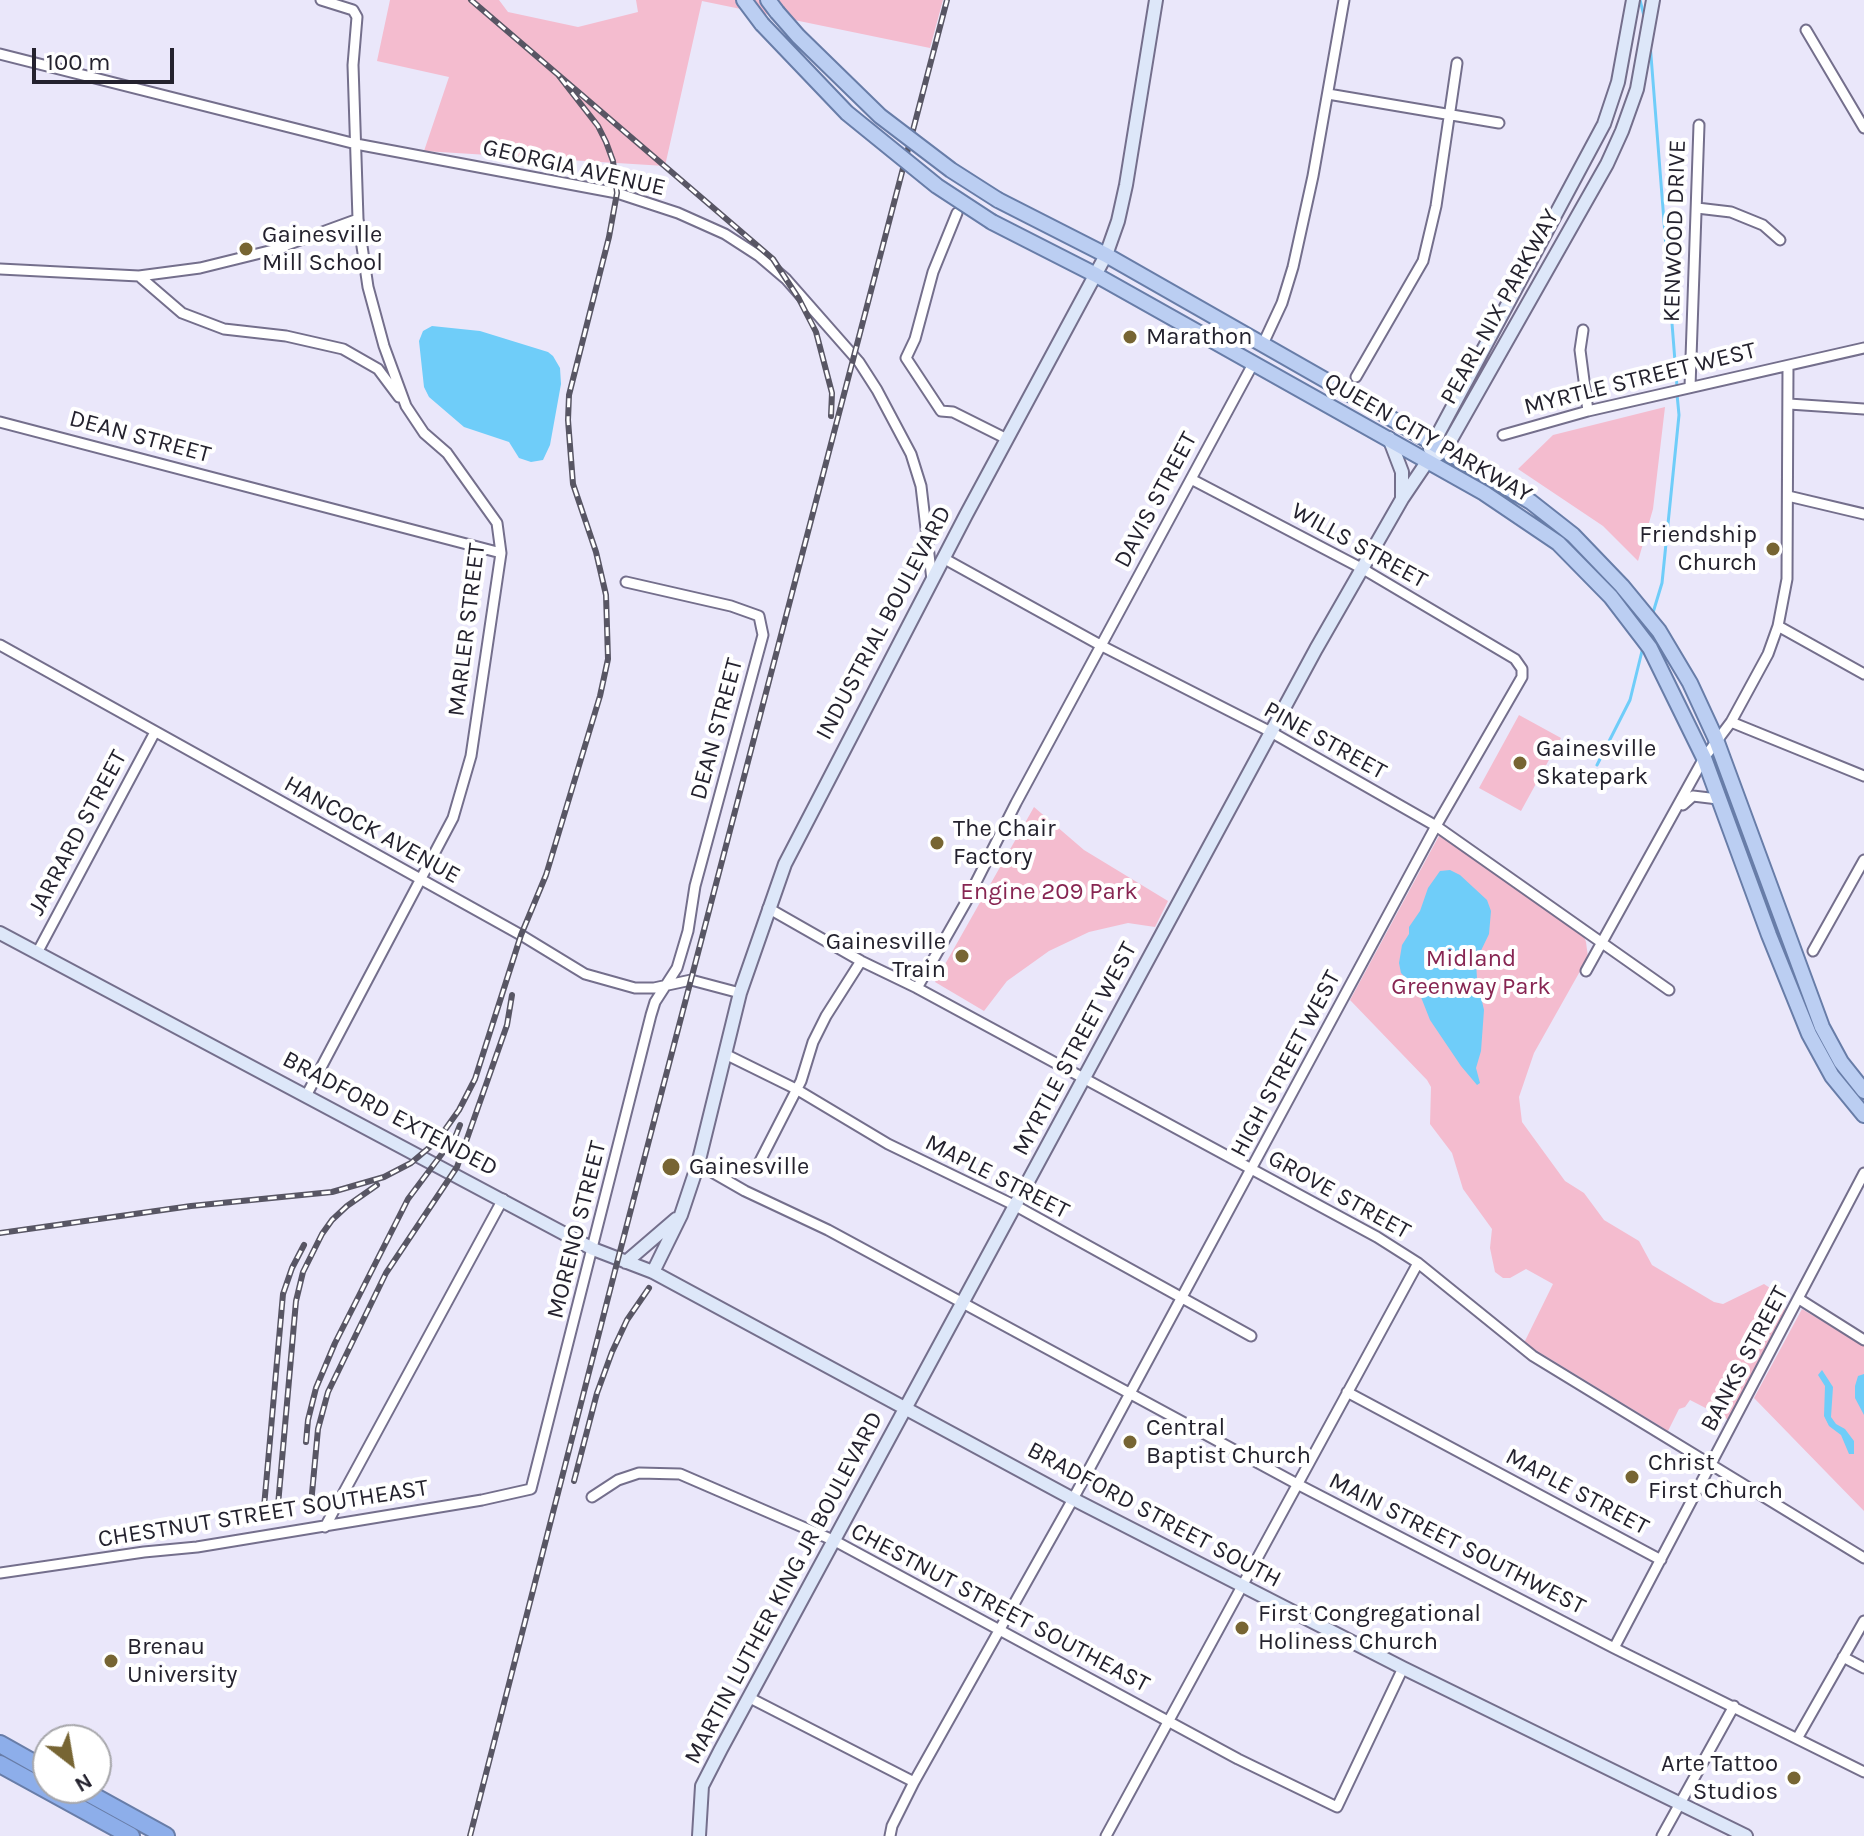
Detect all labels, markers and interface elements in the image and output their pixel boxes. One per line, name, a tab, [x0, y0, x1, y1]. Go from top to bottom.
scale bar	[36, 32, 178, 82]
text: 100 m	[46, 48, 111, 76]
street label: GEORGIA AVENUE	[480, 133, 668, 203]
street label: KENWOOD DRIVE	[1657, 139, 1693, 323]
street label: PEARL NIX PARKWAY	[1434, 204, 1566, 410]
place label: Gainesville Mill School	[262, 221, 383, 277]
marker: Gainesville Mill School	[237, 240, 255, 258]
place label: Marathon	[1146, 323, 1253, 351]
marker: Marathon	[1121, 328, 1139, 346]
street label: MYRTLE STREET WEST	[1521, 336, 1759, 422]
street label: QUEEN CITY PARKWAY	[1319, 367, 1537, 509]
street label: DEAN STREET	[66, 404, 214, 470]
street label: DAVIS STREET	[1108, 427, 1204, 573]
street label: WILLS STREET	[1286, 497, 1432, 595]
street label: INDUSTRIAL BOULEVARD	[810, 501, 958, 745]
place label: Friendship Church	[1639, 521, 1757, 577]
marker: Friendship Church	[1764, 540, 1782, 558]
street label: MARLER STREET	[442, 542, 492, 718]
street label: DEAN STREET	[684, 655, 750, 803]
street label: PINE STREET	[1259, 695, 1391, 787]
place label: Gainesville Skatepark	[1536, 735, 1656, 791]
street label: JARRARD STREET	[22, 745, 134, 921]
marker: Gainesville Skatepark	[1511, 754, 1529, 772]
street label: HANCOCK AVENUE	[279, 770, 465, 890]
place label: The Chair Factory	[953, 815, 1056, 871]
marker: The Chair Factory	[928, 834, 946, 852]
park label: Engine 209 Park	[960, 878, 1138, 906]
place label: Gainesville Train	[826, 928, 946, 984]
street label: MYRTLE STREET WEST	[1006, 937, 1144, 1161]
park label: Midland Greenway Park	[1391, 945, 1551, 1001]
marker: Gainesville Train	[953, 947, 971, 965]
street label: HIGH STREET WEST	[1225, 966, 1347, 1162]
street label: BRADFORD EXTENDED	[277, 1045, 503, 1183]
street label: MAPLE STREET	[920, 1128, 1074, 1226]
street label: MORENO STREET	[541, 1138, 613, 1322]
street label: GROVE STREET	[1263, 1144, 1415, 1246]
place label: Gainesville	[689, 1153, 809, 1181]
marker: Gainesville	[660, 1156, 682, 1178]
street label: BANKS STREET	[1695, 1282, 1795, 1436]
street label: MARTIN LUTHER KING JR BOULEVARD	[678, 1407, 890, 1769]
place label: Central Baptist Church	[1146, 1414, 1311, 1470]
marker: Central Baptist Church	[1121, 1433, 1139, 1451]
street label: BRADFORD STREET SOUTH	[1022, 1436, 1286, 1594]
street label: MAPLE STREET	[1500, 1442, 1654, 1542]
place label: Christ First Church	[1648, 1449, 1783, 1505]
street label: MAIN STREET SOUTHWEST	[1324, 1467, 1590, 1621]
marker: Christ First Church	[1623, 1468, 1641, 1486]
street label: CHESTNUT STREET SOUTHEAST	[96, 1474, 430, 1554]
street label: CHESTNUT STREET SOUTHEAST	[846, 1517, 1154, 1699]
place label: First Congregational Holiness Church	[1258, 1600, 1481, 1656]
marker: First Congregational Holiness Church	[1233, 1619, 1251, 1637]
place label: Brenau University	[127, 1633, 237, 1689]
marker: Brenau University	[102, 1652, 120, 1670]
north arrow	[32, 1724, 112, 1804]
place label: Arte Tattoo Studios	[1661, 1750, 1778, 1806]
text: N	[70, 1768, 97, 1798]
marker: Arte Tattoo Studios	[1785, 1769, 1803, 1787]

